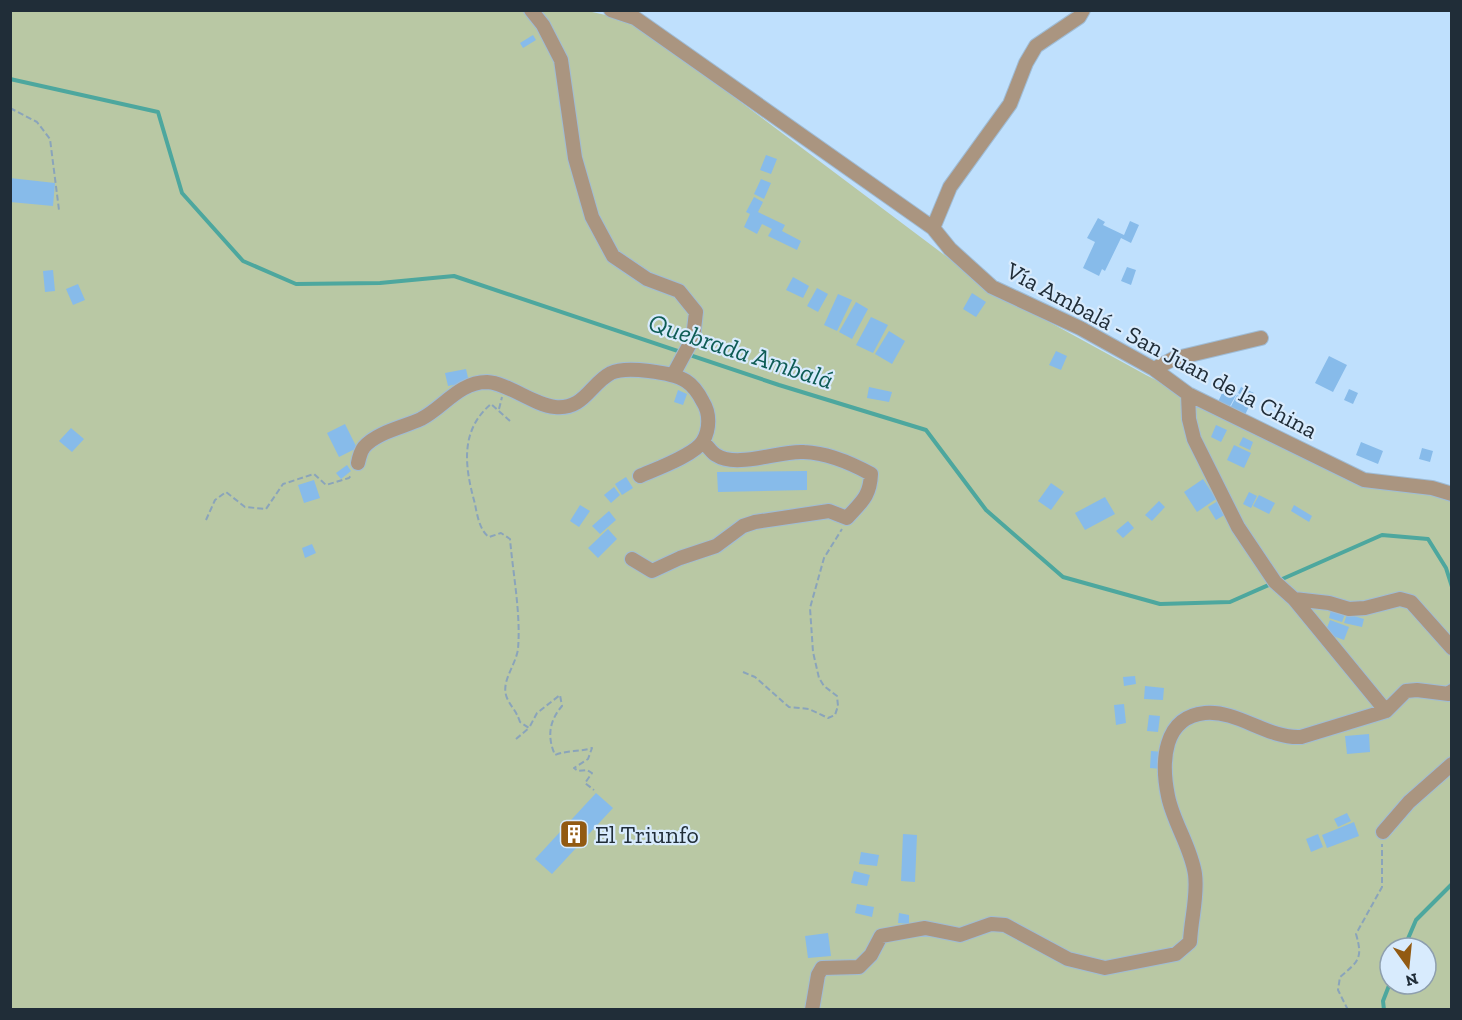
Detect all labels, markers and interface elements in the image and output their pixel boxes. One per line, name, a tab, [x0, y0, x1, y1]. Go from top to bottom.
street label: Vía Ambalá - San Juan de la China	[1001, 255, 1323, 445]
water label: Quebrada Ambalá	[645, 306, 837, 396]
building icon: El Triunfo	[558, 818, 590, 850]
place label: El Triunfo	[595, 820, 699, 849]
north arrow	[1378, 936, 1438, 996]
text: N	[1403, 969, 1420, 991]

